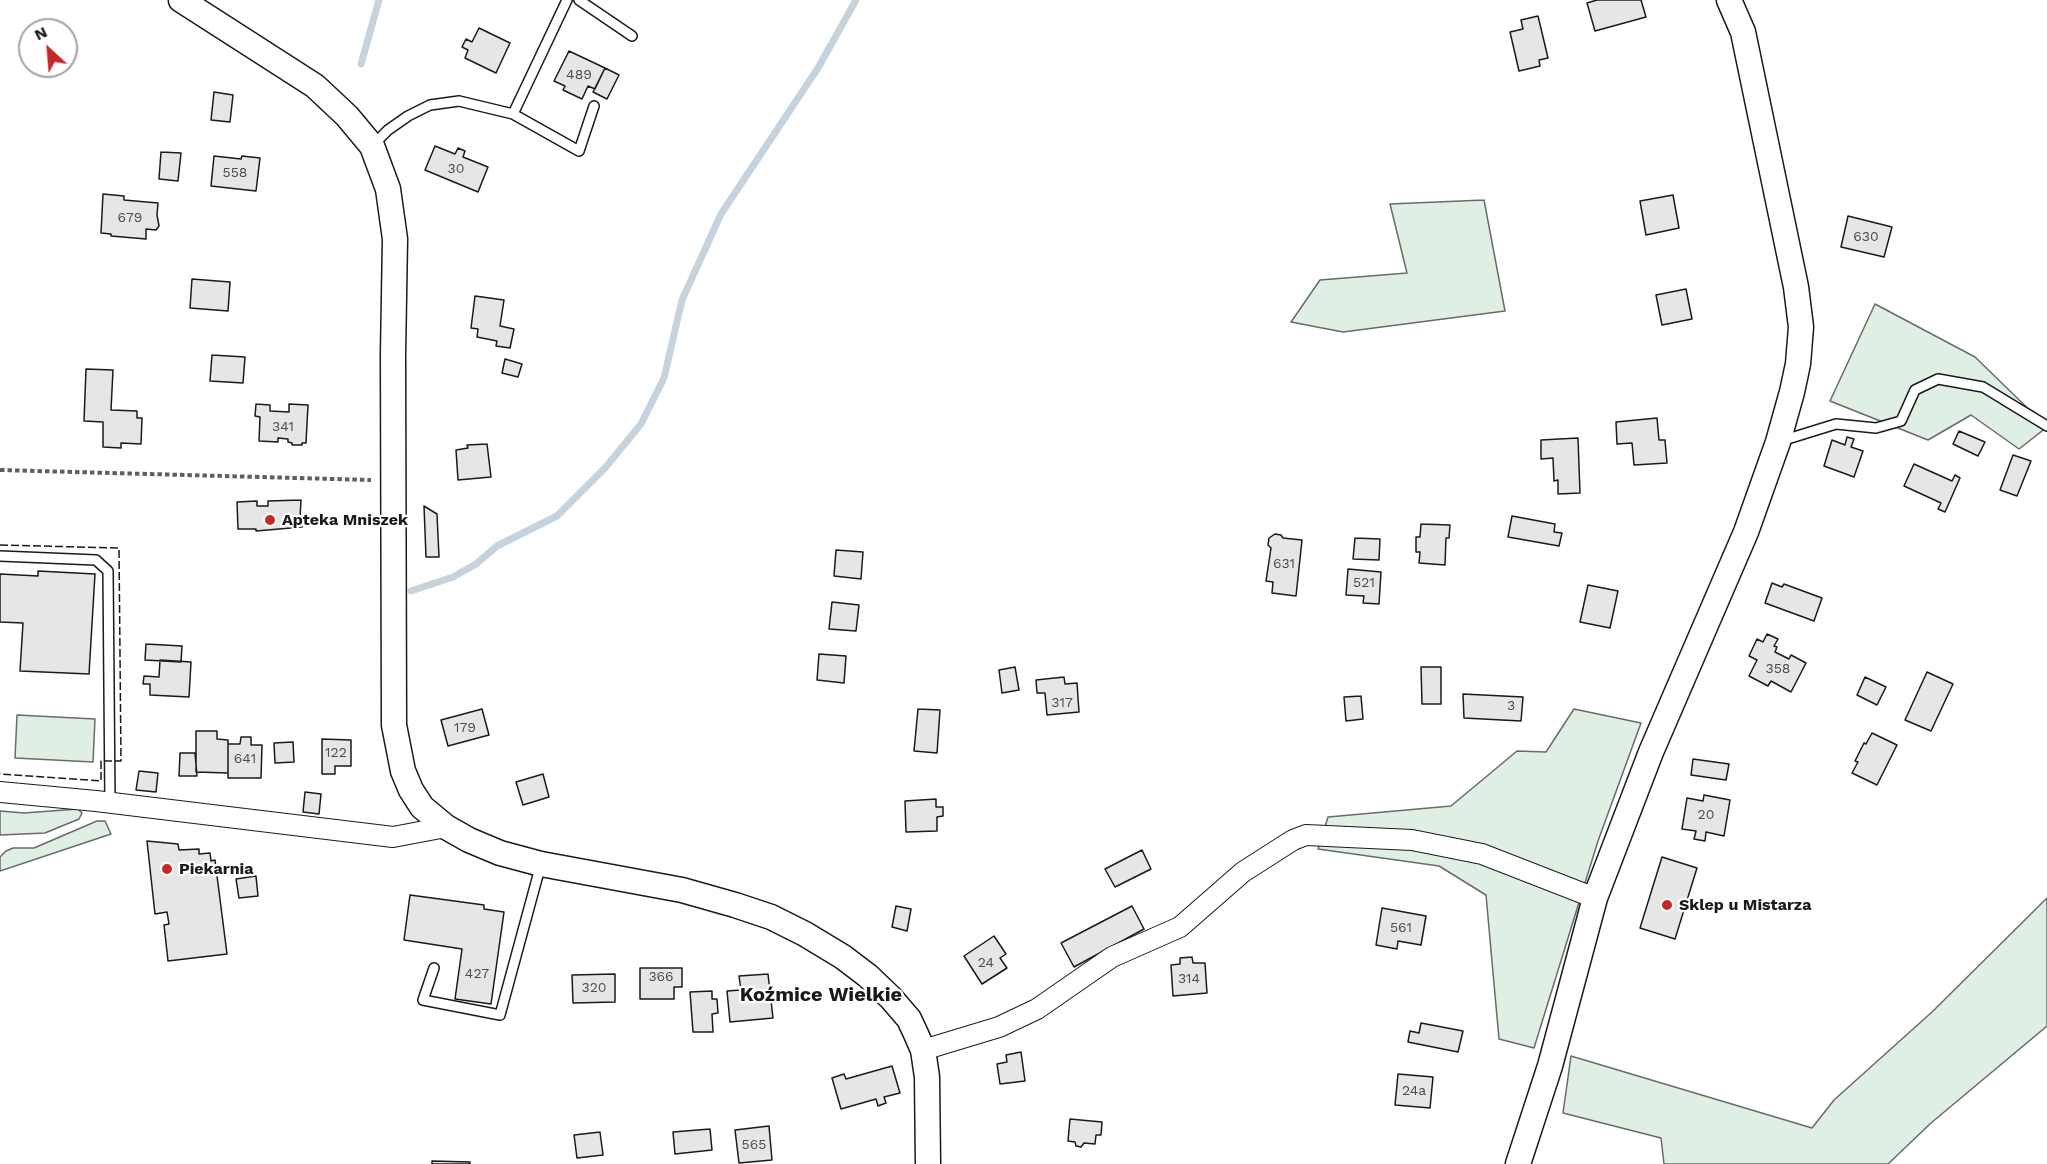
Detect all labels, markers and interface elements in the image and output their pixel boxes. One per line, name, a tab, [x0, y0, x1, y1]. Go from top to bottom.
north arrow	[18, 18, 78, 78]
text: N	[31, 22, 50, 44]
house number: 489	[566, 67, 592, 83]
house number: 30	[448, 161, 464, 177]
house number: 558	[223, 165, 247, 181]
house number: 679	[118, 210, 142, 226]
house number: 630	[1853, 229, 1879, 245]
house number: 341	[272, 419, 294, 435]
place label: Apteka Mniszek	[282, 510, 408, 530]
marker: Apteka Mniszek	[263, 513, 277, 527]
house number: 631	[1273, 556, 1295, 572]
house number: 521	[1353, 575, 1375, 591]
house number: 358	[1766, 661, 1790, 677]
house number: 317	[1051, 695, 1073, 711]
house number: 3	[1507, 698, 1515, 714]
house number: 179	[454, 720, 476, 736]
house number: 122	[325, 745, 347, 761]
house number: 641	[234, 751, 256, 767]
house number: 20	[1698, 807, 1714, 823]
place label: Piekarnia	[179, 859, 253, 879]
marker: Piekarnia	[160, 862, 174, 876]
place label: Sklep u Mistarza	[1679, 895, 1811, 915]
marker: Sklep u Mistarza	[1660, 898, 1674, 912]
house number: 561	[1390, 920, 1412, 936]
house number: 24	[978, 955, 994, 971]
house number: 427	[465, 966, 489, 982]
house number: 366	[648, 969, 674, 985]
house number: 314	[1178, 971, 1200, 987]
house number: 320	[581, 980, 607, 996]
district label: Koźmice Wielkie	[740, 983, 902, 1007]
house number: 24a	[1402, 1083, 1426, 1099]
house number: 565	[742, 1137, 766, 1153]

